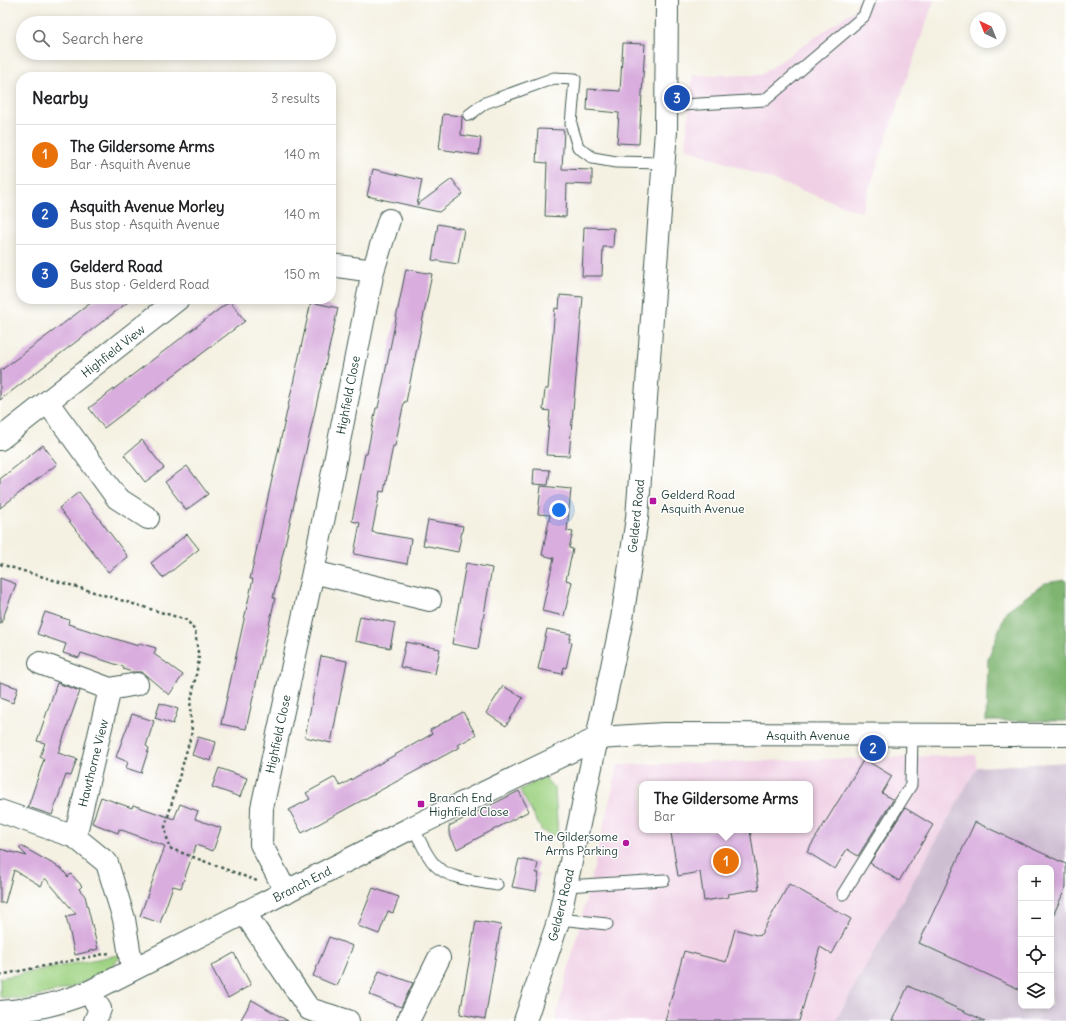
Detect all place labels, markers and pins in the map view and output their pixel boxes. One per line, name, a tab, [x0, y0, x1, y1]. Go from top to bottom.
pin: 3	[664, 83, 690, 113]
place label: Gelderd Road Asquith Avenue	[661, 487, 745, 516]
marker: Gelderd Road Asquith Avenue	[648, 496, 658, 506]
pin: 2	[860, 733, 886, 763]
place label: Branch End Highfield Close	[429, 790, 509, 819]
marker: Branch End Highfield Close	[416, 799, 426, 809]
place label: The Gildersome Arms Parking	[534, 829, 618, 858]
marker: The Gildersome Arms Parking	[621, 838, 631, 848]
pin: 1	[713, 846, 739, 876]

